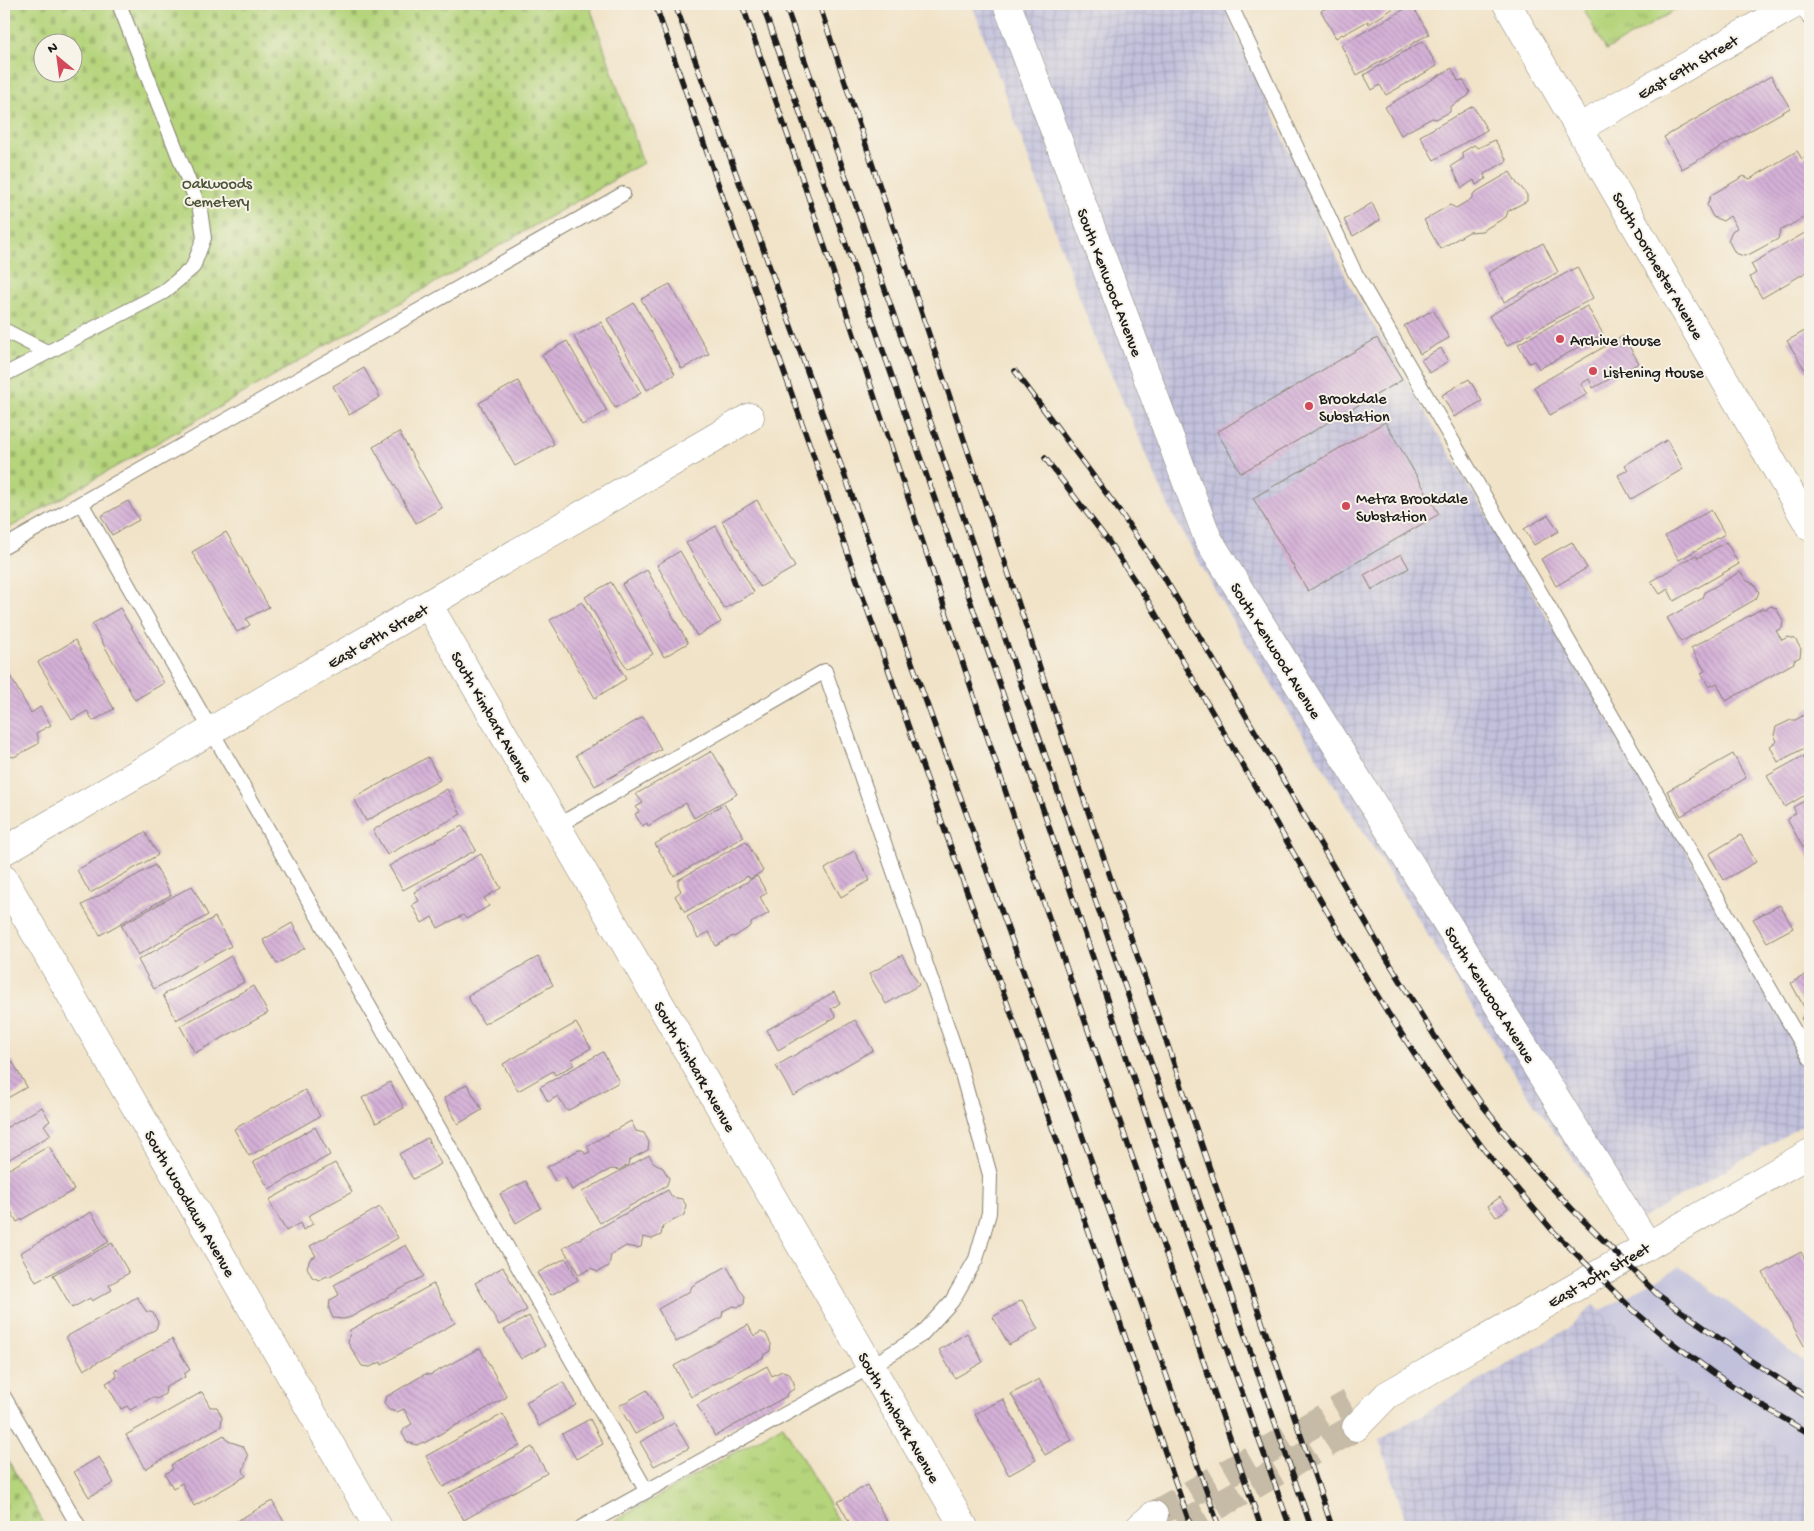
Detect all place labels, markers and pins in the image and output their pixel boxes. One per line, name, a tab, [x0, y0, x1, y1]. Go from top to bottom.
marker: Archive House	[1554, 333, 1566, 345]
place label: Archive House	[1570, 333, 1662, 352]
marker: Listening House	[1587, 365, 1599, 377]
place label: Listening House	[1603, 365, 1704, 384]
place label: Brookdale Substation	[1318, 391, 1390, 428]
marker: Brookdale Substation	[1303, 400, 1315, 412]
place label: Metra Brookdale Substation	[1356, 491, 1469, 528]
marker: Metra Brookdale Substation	[1340, 500, 1352, 512]

